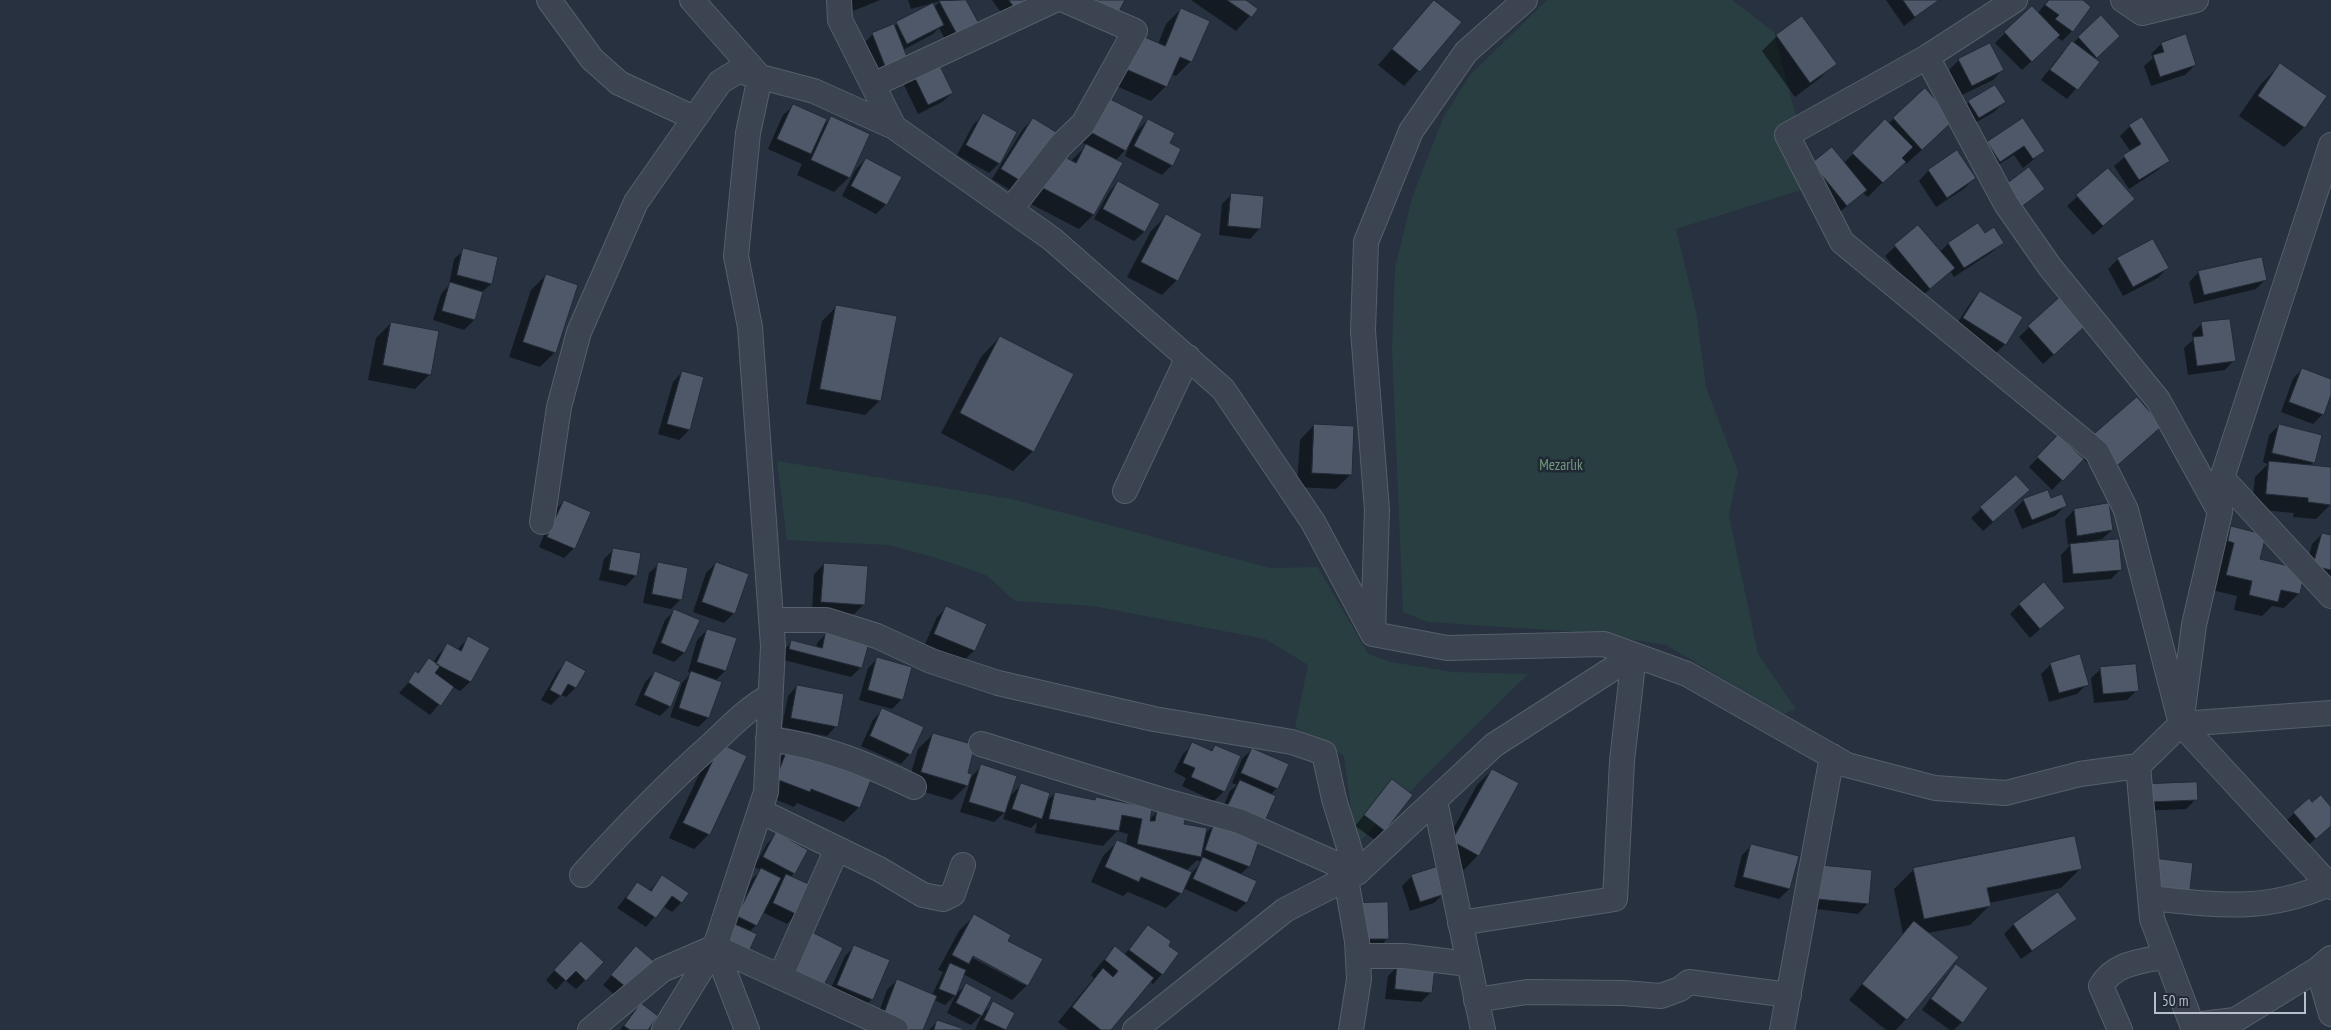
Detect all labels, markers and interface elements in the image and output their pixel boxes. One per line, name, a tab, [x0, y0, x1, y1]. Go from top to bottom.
park label: Mezarlık	[1539, 457, 1583, 475]
scale bar	[2156, 982, 2308, 1014]
text: 50 m	[2162, 991, 2188, 1010]

